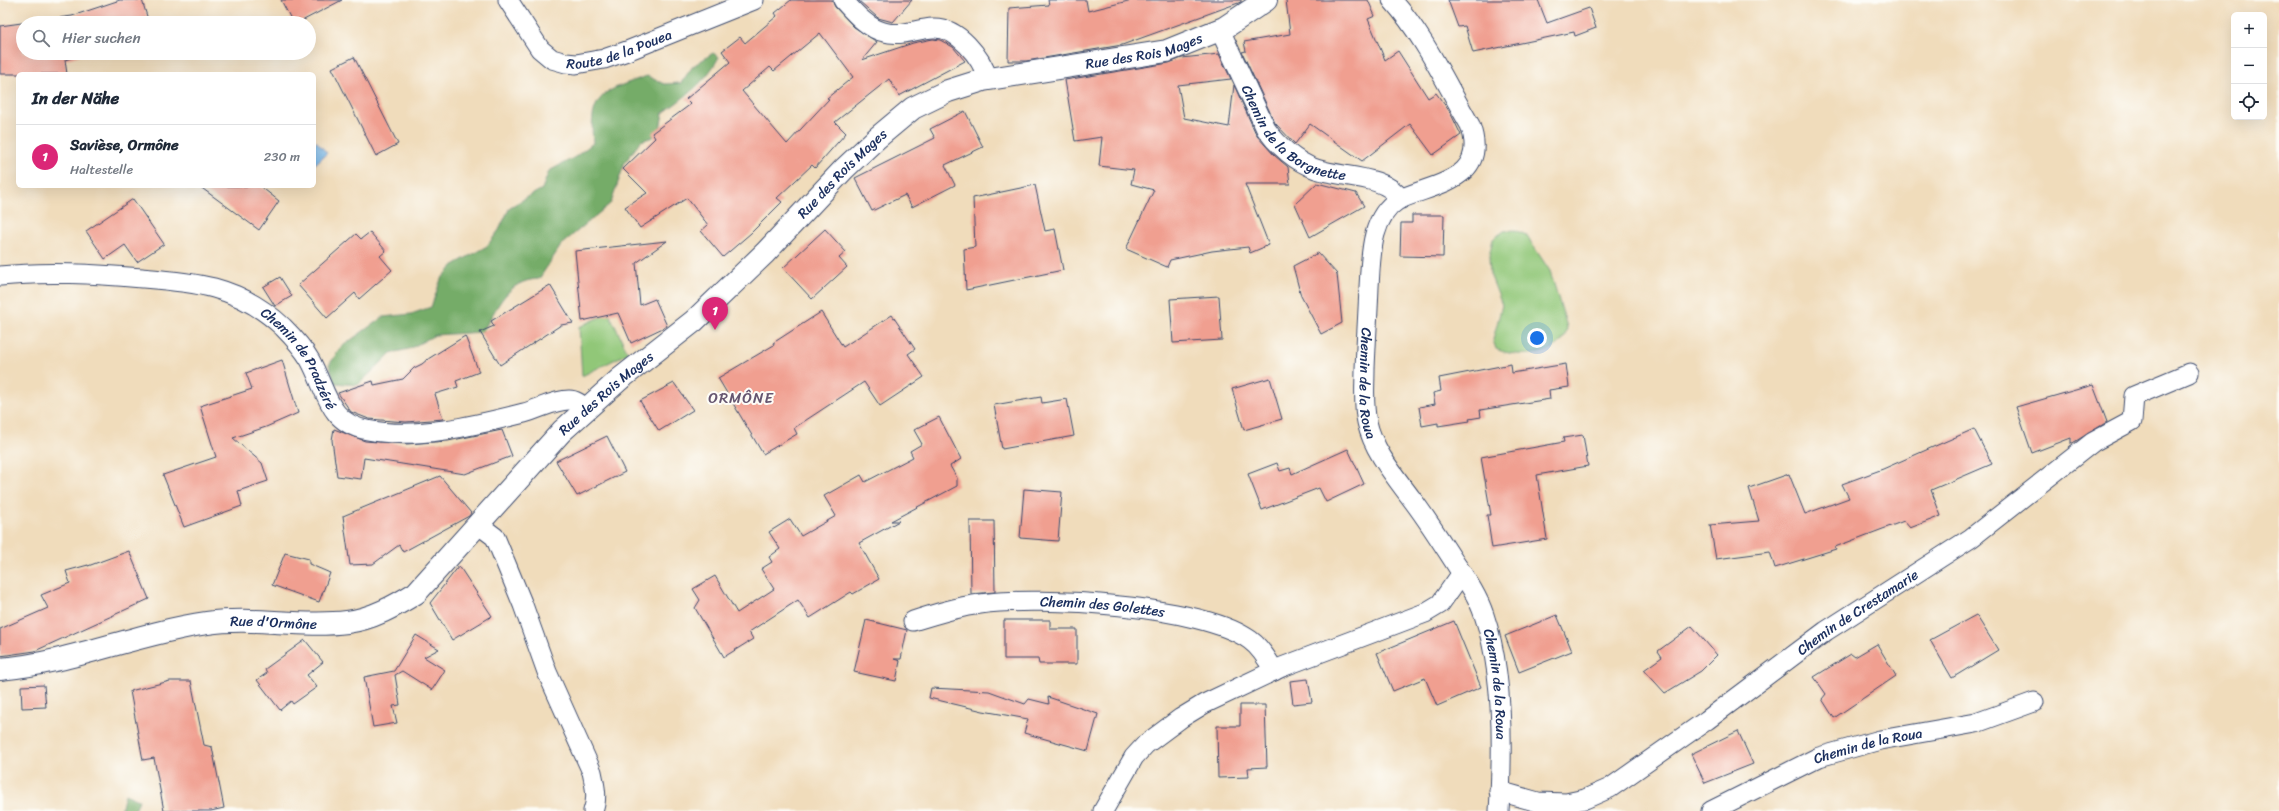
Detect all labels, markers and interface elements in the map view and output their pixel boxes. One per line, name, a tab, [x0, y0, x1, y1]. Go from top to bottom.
map controls	[2231, 12, 2267, 120]
button: +	[2231, 12, 2267, 48]
search box	[16, 16, 316, 60]
street label: Route de la Pouea	[565, 22, 676, 77]
text: Hier suchen	[62, 25, 141, 51]
street label: Rue des Rois Mages	[1084, 25, 1207, 76]
icon: search	[30, 27, 52, 49]
button: −	[2231, 48, 2267, 84]
street label: Chemin de la Borgnette	[1234, 80, 1348, 188]
text: In der Nähe	[32, 83, 119, 113]
button: locate	[2231, 84, 2267, 120]
street label: Rue des Rois Mages	[791, 122, 893, 225]
text: Savièse, Ormône	[70, 132, 179, 158]
text: 1	[42, 145, 48, 168]
text: 230 m	[264, 145, 300, 168]
text: Haltestelle	[70, 158, 133, 181]
pin: 1	[702, 297, 728, 330]
street label: Chemin de Pradzéré	[255, 300, 344, 415]
street label: Chemin de la Roua	[1352, 327, 1384, 443]
your location	[1527, 328, 1547, 348]
street label: Rue des Rois Mages	[552, 344, 660, 442]
district label: ORMÔNE	[708, 385, 774, 411]
street label: Chemin de Crestamarie	[1791, 562, 1923, 662]
street label: Chemin des Golettes	[1040, 589, 1167, 624]
street label: Rue d'Ormône	[230, 608, 317, 636]
street label: Chemin de la Roua	[1476, 626, 1514, 740]
street label: Chemin de la Roua	[1808, 720, 1924, 771]

